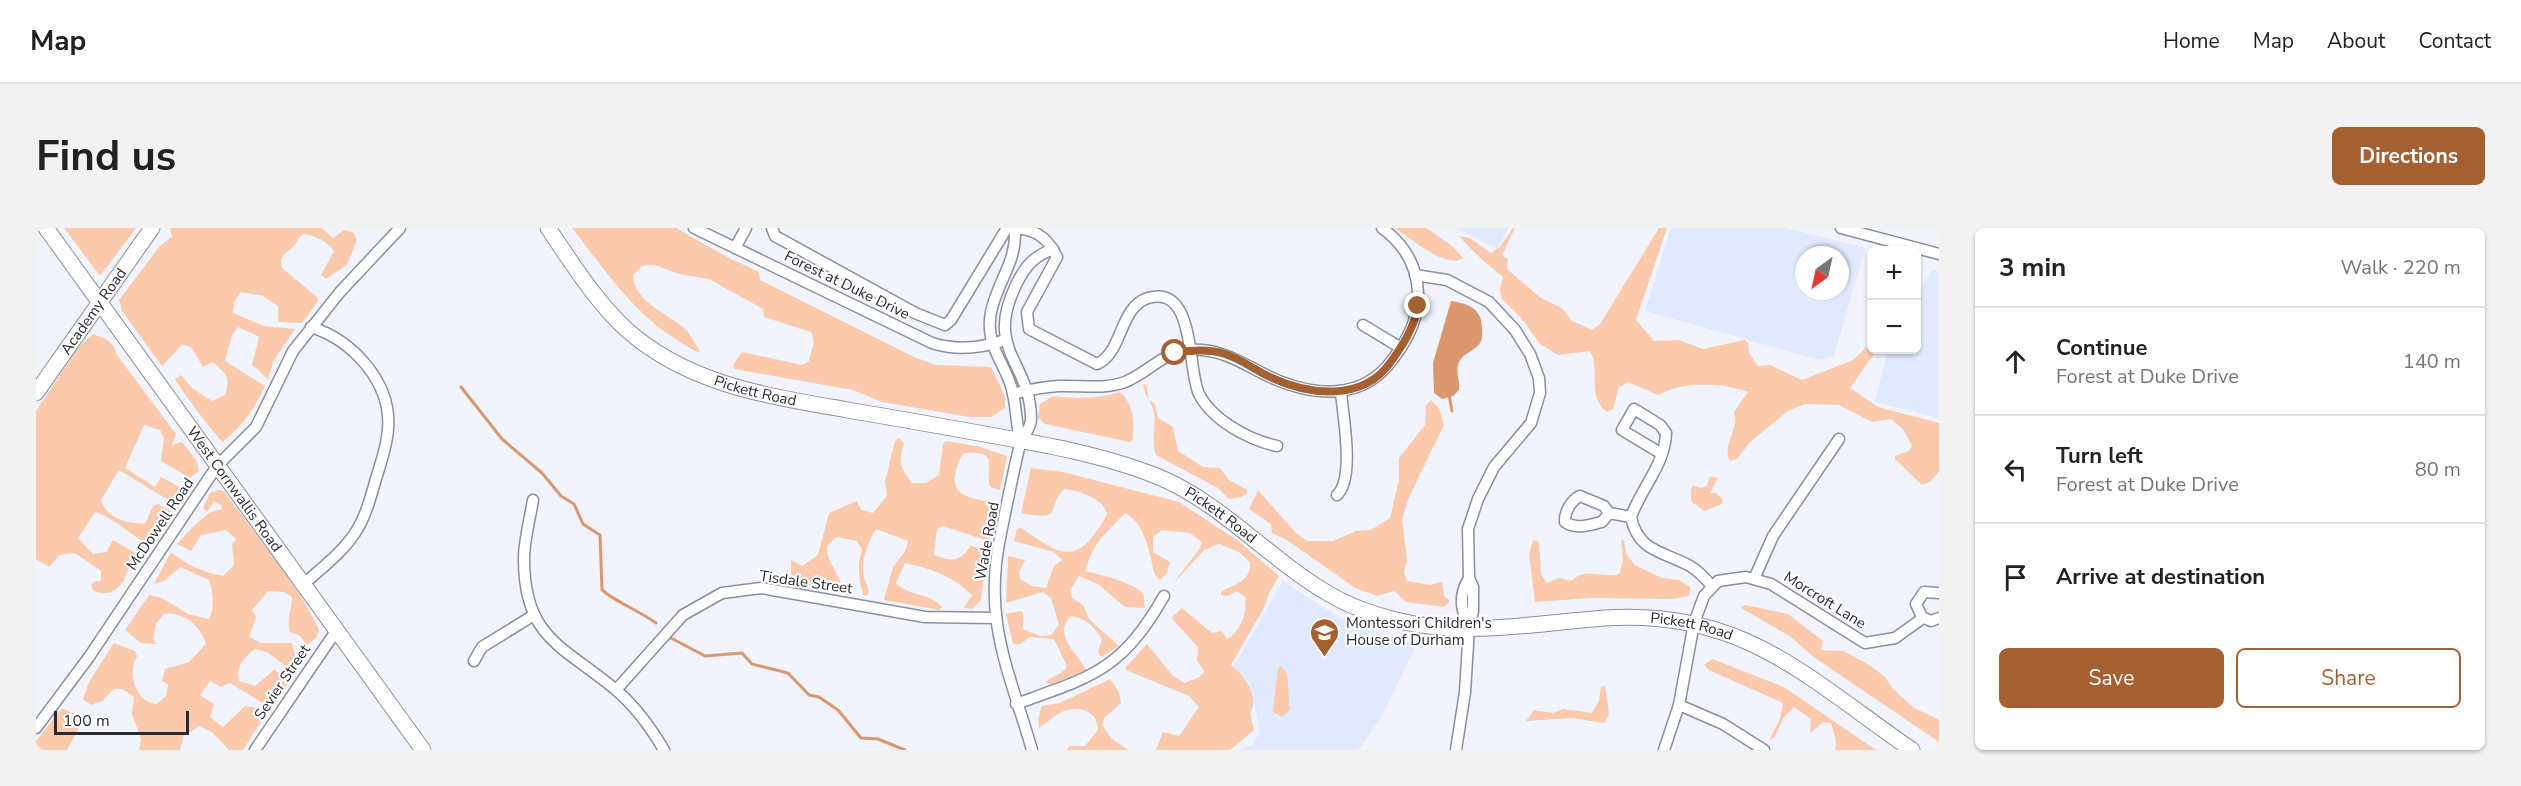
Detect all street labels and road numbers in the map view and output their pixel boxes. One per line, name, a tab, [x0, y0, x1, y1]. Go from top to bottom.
street label: Forest at Duke Drive	[781, 246, 913, 324]
street label: Academy Road	[56, 264, 131, 359]
street label: Pickett Road	[711, 371, 798, 411]
street label: West Cornwallis Road	[182, 422, 287, 556]
street label: McDowell Road	[122, 474, 198, 574]
street label: Pickett Road	[1181, 482, 1261, 548]
street label: Wade Road	[970, 500, 1004, 582]
street label: Tisdale Street	[758, 566, 854, 599]
street label: Morcroft Lane	[1780, 567, 1870, 633]
street label: Pickett Road	[1650, 608, 1736, 645]
street label: Sevier Street	[250, 640, 315, 723]

